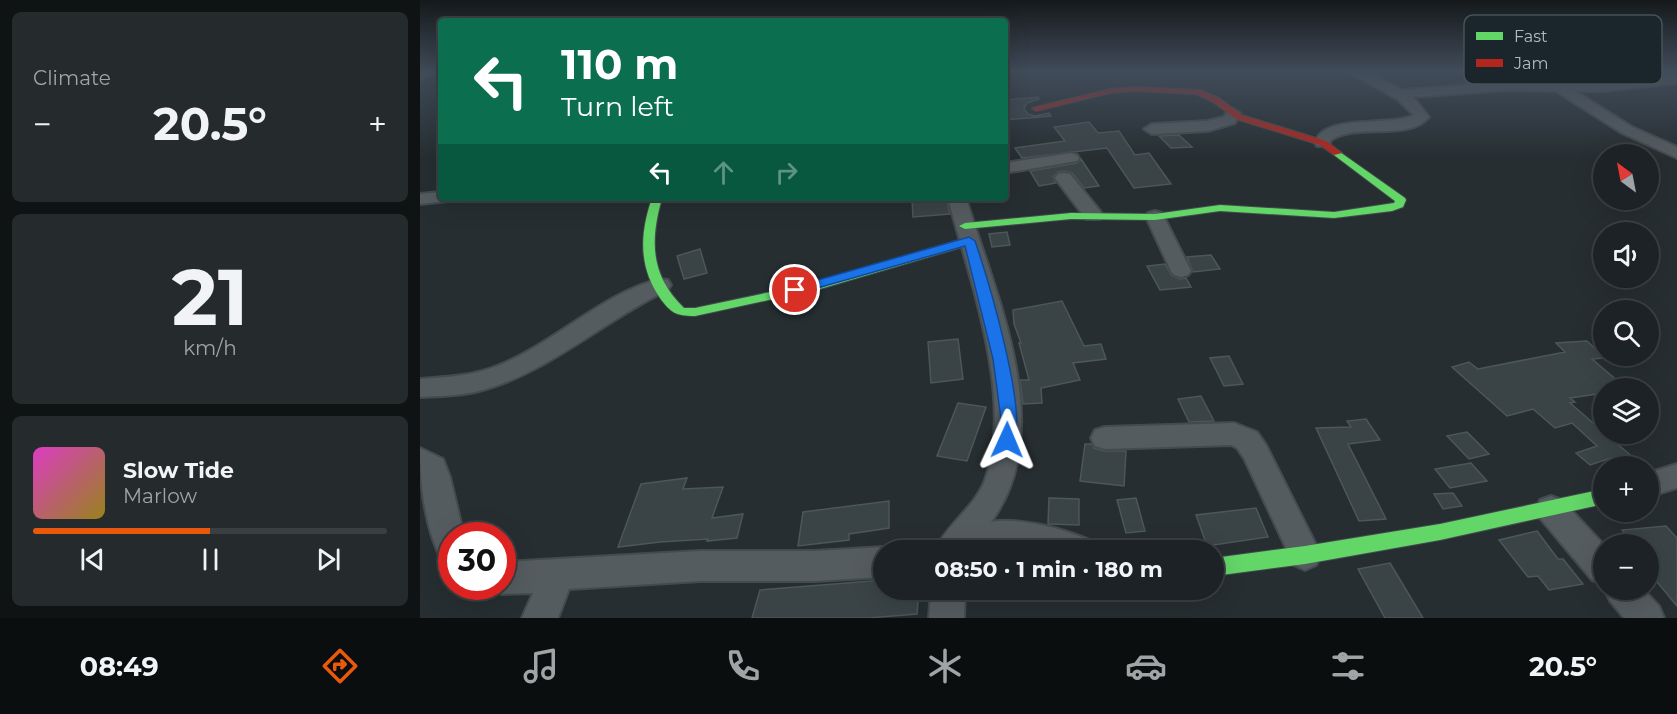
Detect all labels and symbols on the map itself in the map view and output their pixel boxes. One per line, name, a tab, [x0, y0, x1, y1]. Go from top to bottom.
legend	[1464, 15, 1662, 84]
text: Fast	[1514, 27, 1548, 46]
text: Jam	[1513, 54, 1548, 73]
north arrow	[1593, 144, 1659, 210]
pin	[769, 264, 820, 315]
position arrow	[975, 408, 1039, 472]
speed limit sign: 30	[438, 522, 516, 600]

